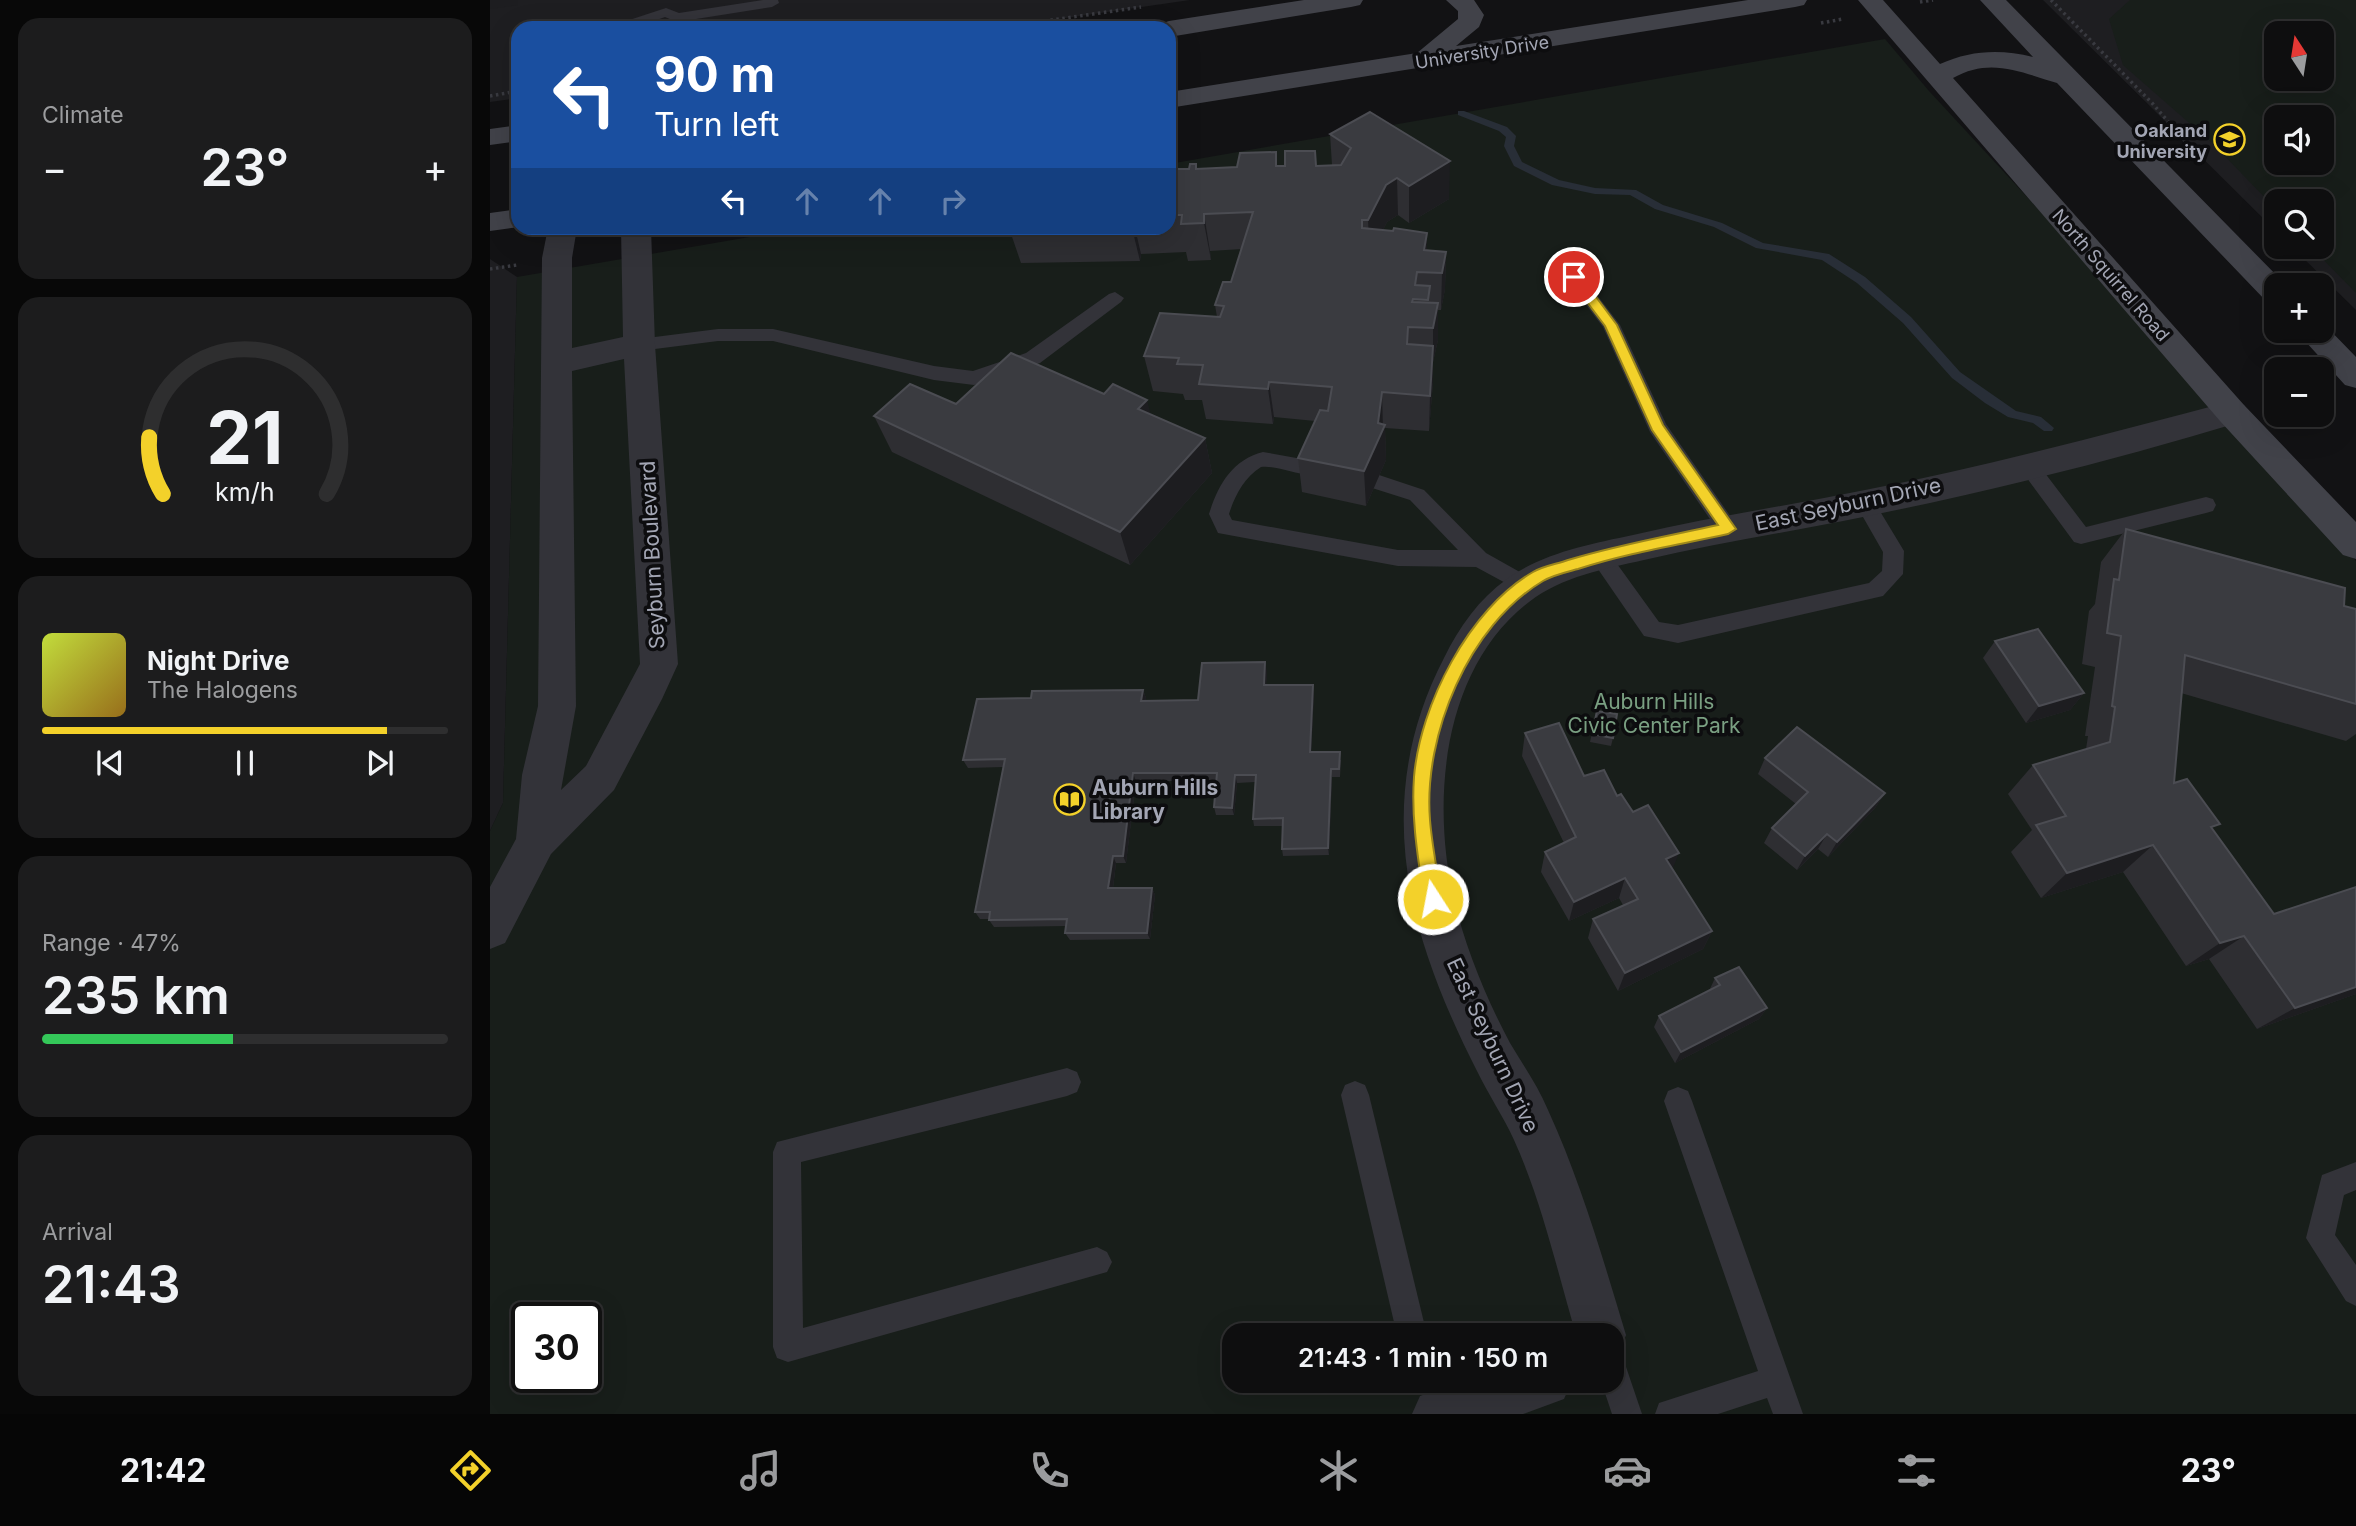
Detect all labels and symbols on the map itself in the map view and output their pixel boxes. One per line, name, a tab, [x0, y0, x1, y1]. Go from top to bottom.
north arrow	[2264, 21, 2334, 91]
street label: University Drive	[1414, 31, 1550, 73]
place label: Oakland University	[2116, 120, 2207, 162]
school or university icon: Oakland University	[2213, 123, 2247, 157]
street label: North Squirrel Road	[2048, 205, 2174, 345]
pin	[1544, 247, 1604, 307]
street label: Seyburn Boulevard	[635, 460, 669, 650]
street label: East Seyburn Drive	[1753, 472, 1943, 536]
park label: Auburn Hills Civic Center Park	[1568, 689, 1741, 738]
place label: Auburn Hills Library	[1092, 775, 1218, 824]
library icon: Auburn Hills Library	[1052, 782, 1086, 816]
position arrow	[1396, 862, 1470, 936]
street label: East Seyburn Drive	[1442, 954, 1544, 1136]
speed limit sign: 30	[511, 1302, 602, 1393]

